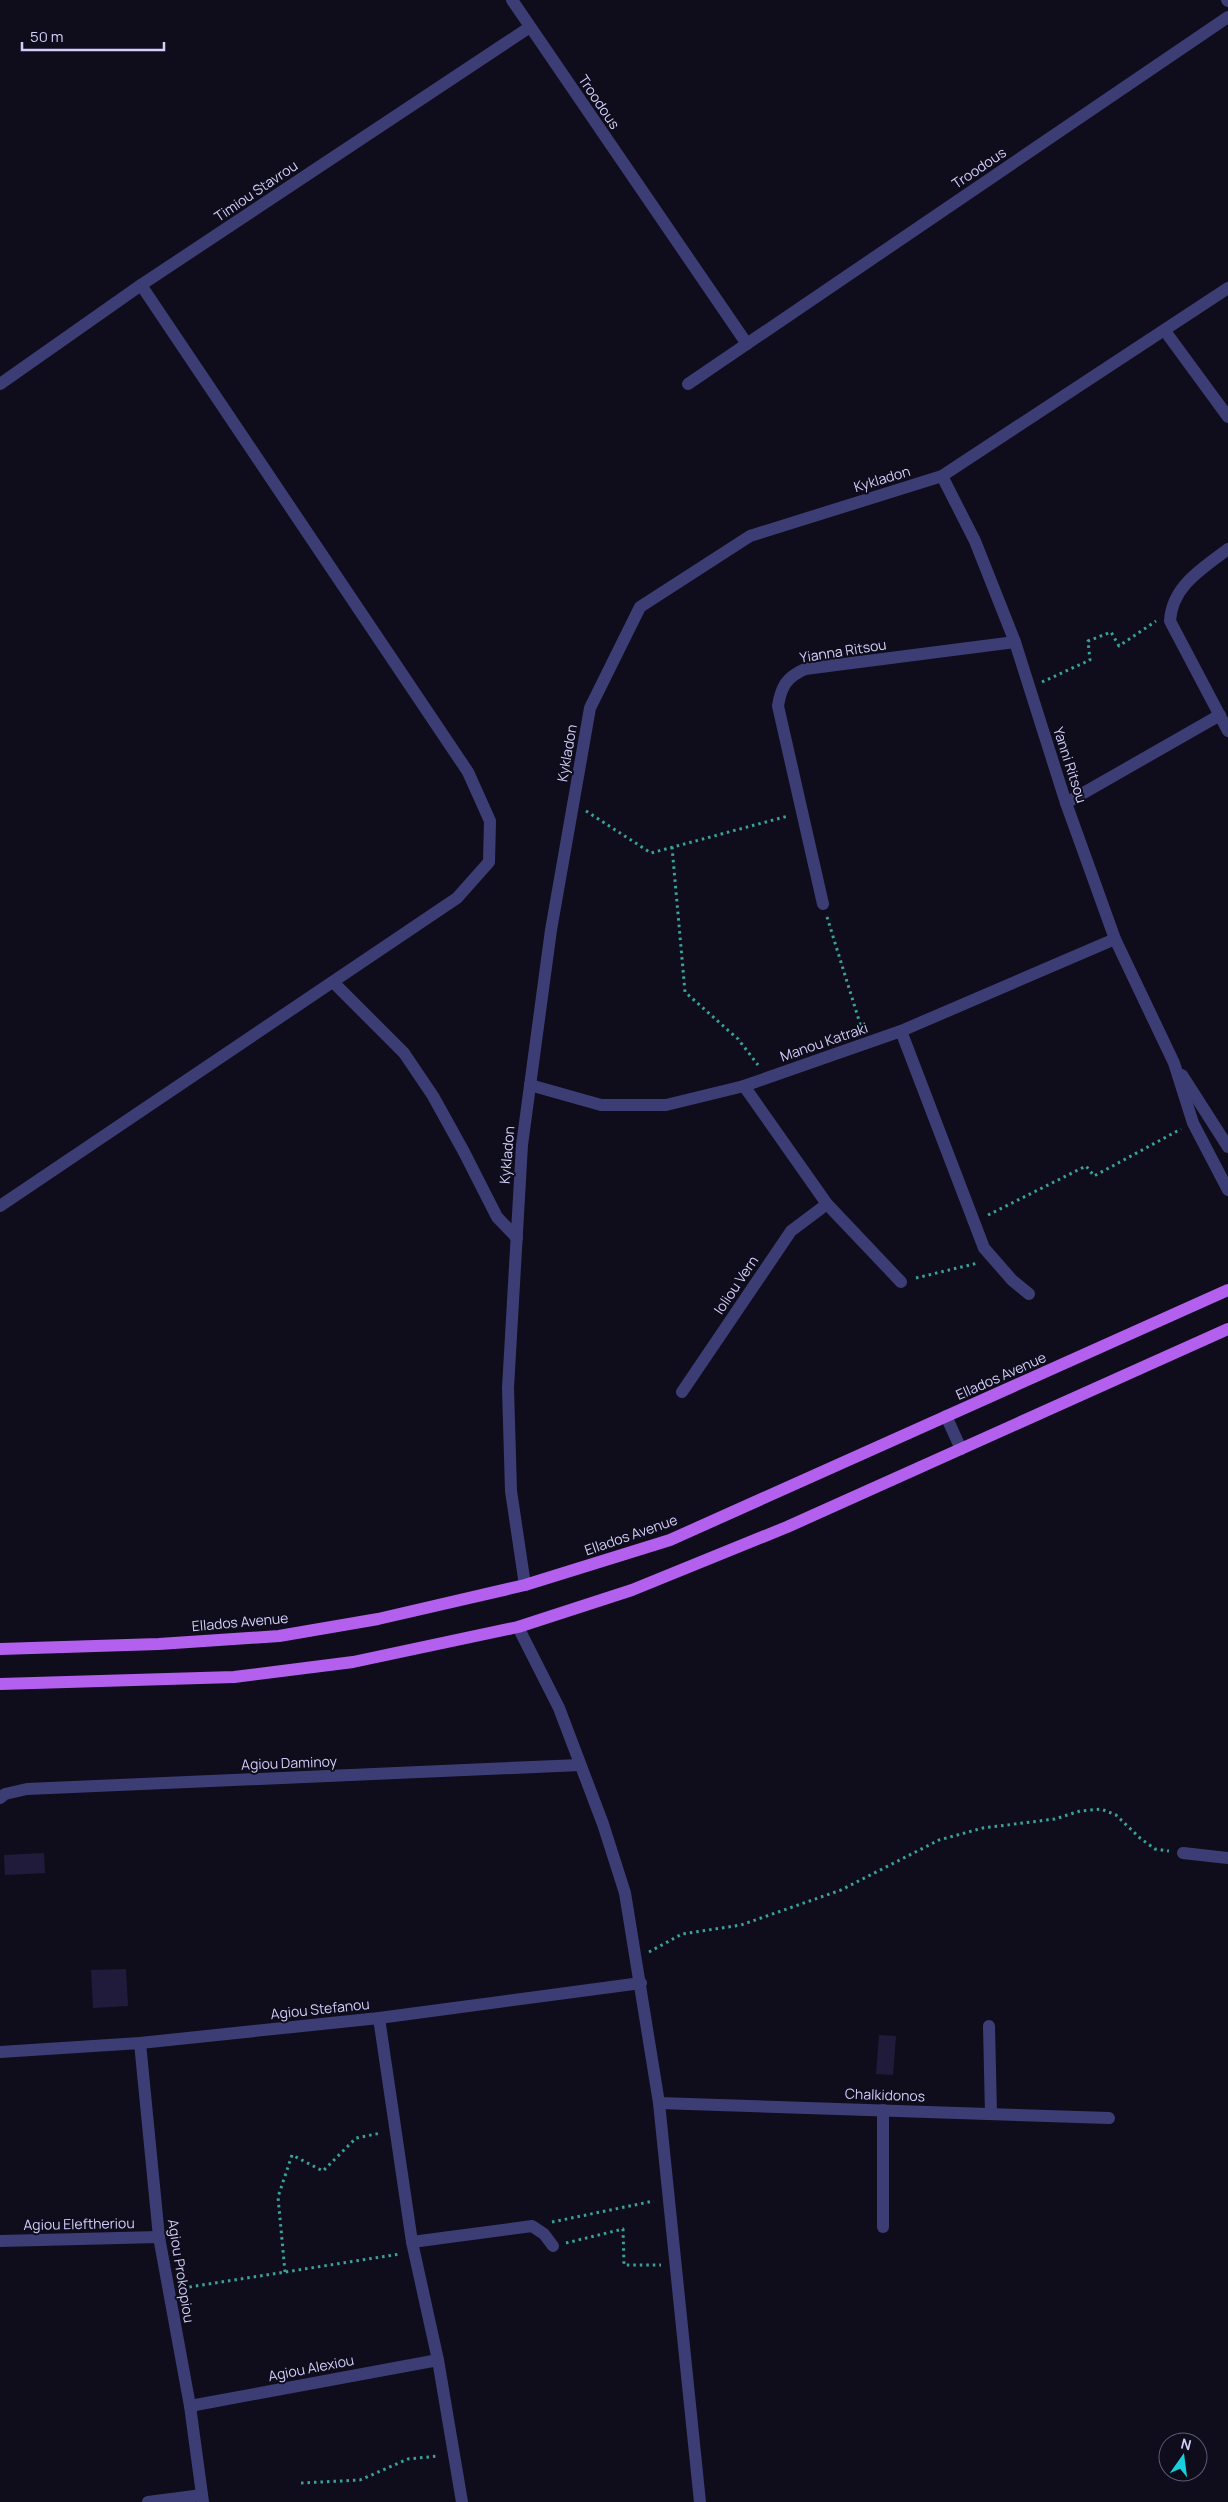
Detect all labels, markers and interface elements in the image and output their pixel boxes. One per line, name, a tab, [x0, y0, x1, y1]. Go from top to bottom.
scale bar	[22, 20, 165, 52]
text: 50 m	[30, 26, 64, 47]
street label: Troodous	[574, 71, 624, 132]
street label: Troodous	[948, 143, 1009, 193]
street label: Timiou Stavrou	[210, 156, 301, 225]
street label: Kykladon	[851, 461, 912, 496]
street label: Yianna Ritsou	[798, 634, 888, 667]
street label: Kykladon	[552, 723, 581, 783]
street label: Yanni Ritsou	[1049, 724, 1092, 805]
street label: Manou Katraki	[777, 1018, 870, 1065]
street label: Kykladon	[495, 1125, 518, 1185]
street label: Ioliou Vern	[709, 1252, 762, 1318]
street label: Ellados Avenue	[953, 1347, 1049, 1404]
street label: Ellados Avenue	[582, 1510, 680, 1559]
street label: Ellados Avenue	[191, 1608, 289, 1635]
street label: Agiou Daminoy	[241, 1751, 338, 1774]
street label: Agiou Stefanou	[270, 1994, 370, 2023]
street label: Chalkidonos	[845, 2084, 925, 2105]
street label: Agiou Eleftheriou	[23, 2213, 135, 2234]
street label: Agiou Prokopiou	[164, 2218, 199, 2324]
street label: Agiou Alexiou	[266, 2350, 355, 2385]
north arrow	[1158, 2432, 1208, 2482]
text: N	[1179, 2433, 1193, 2454]

